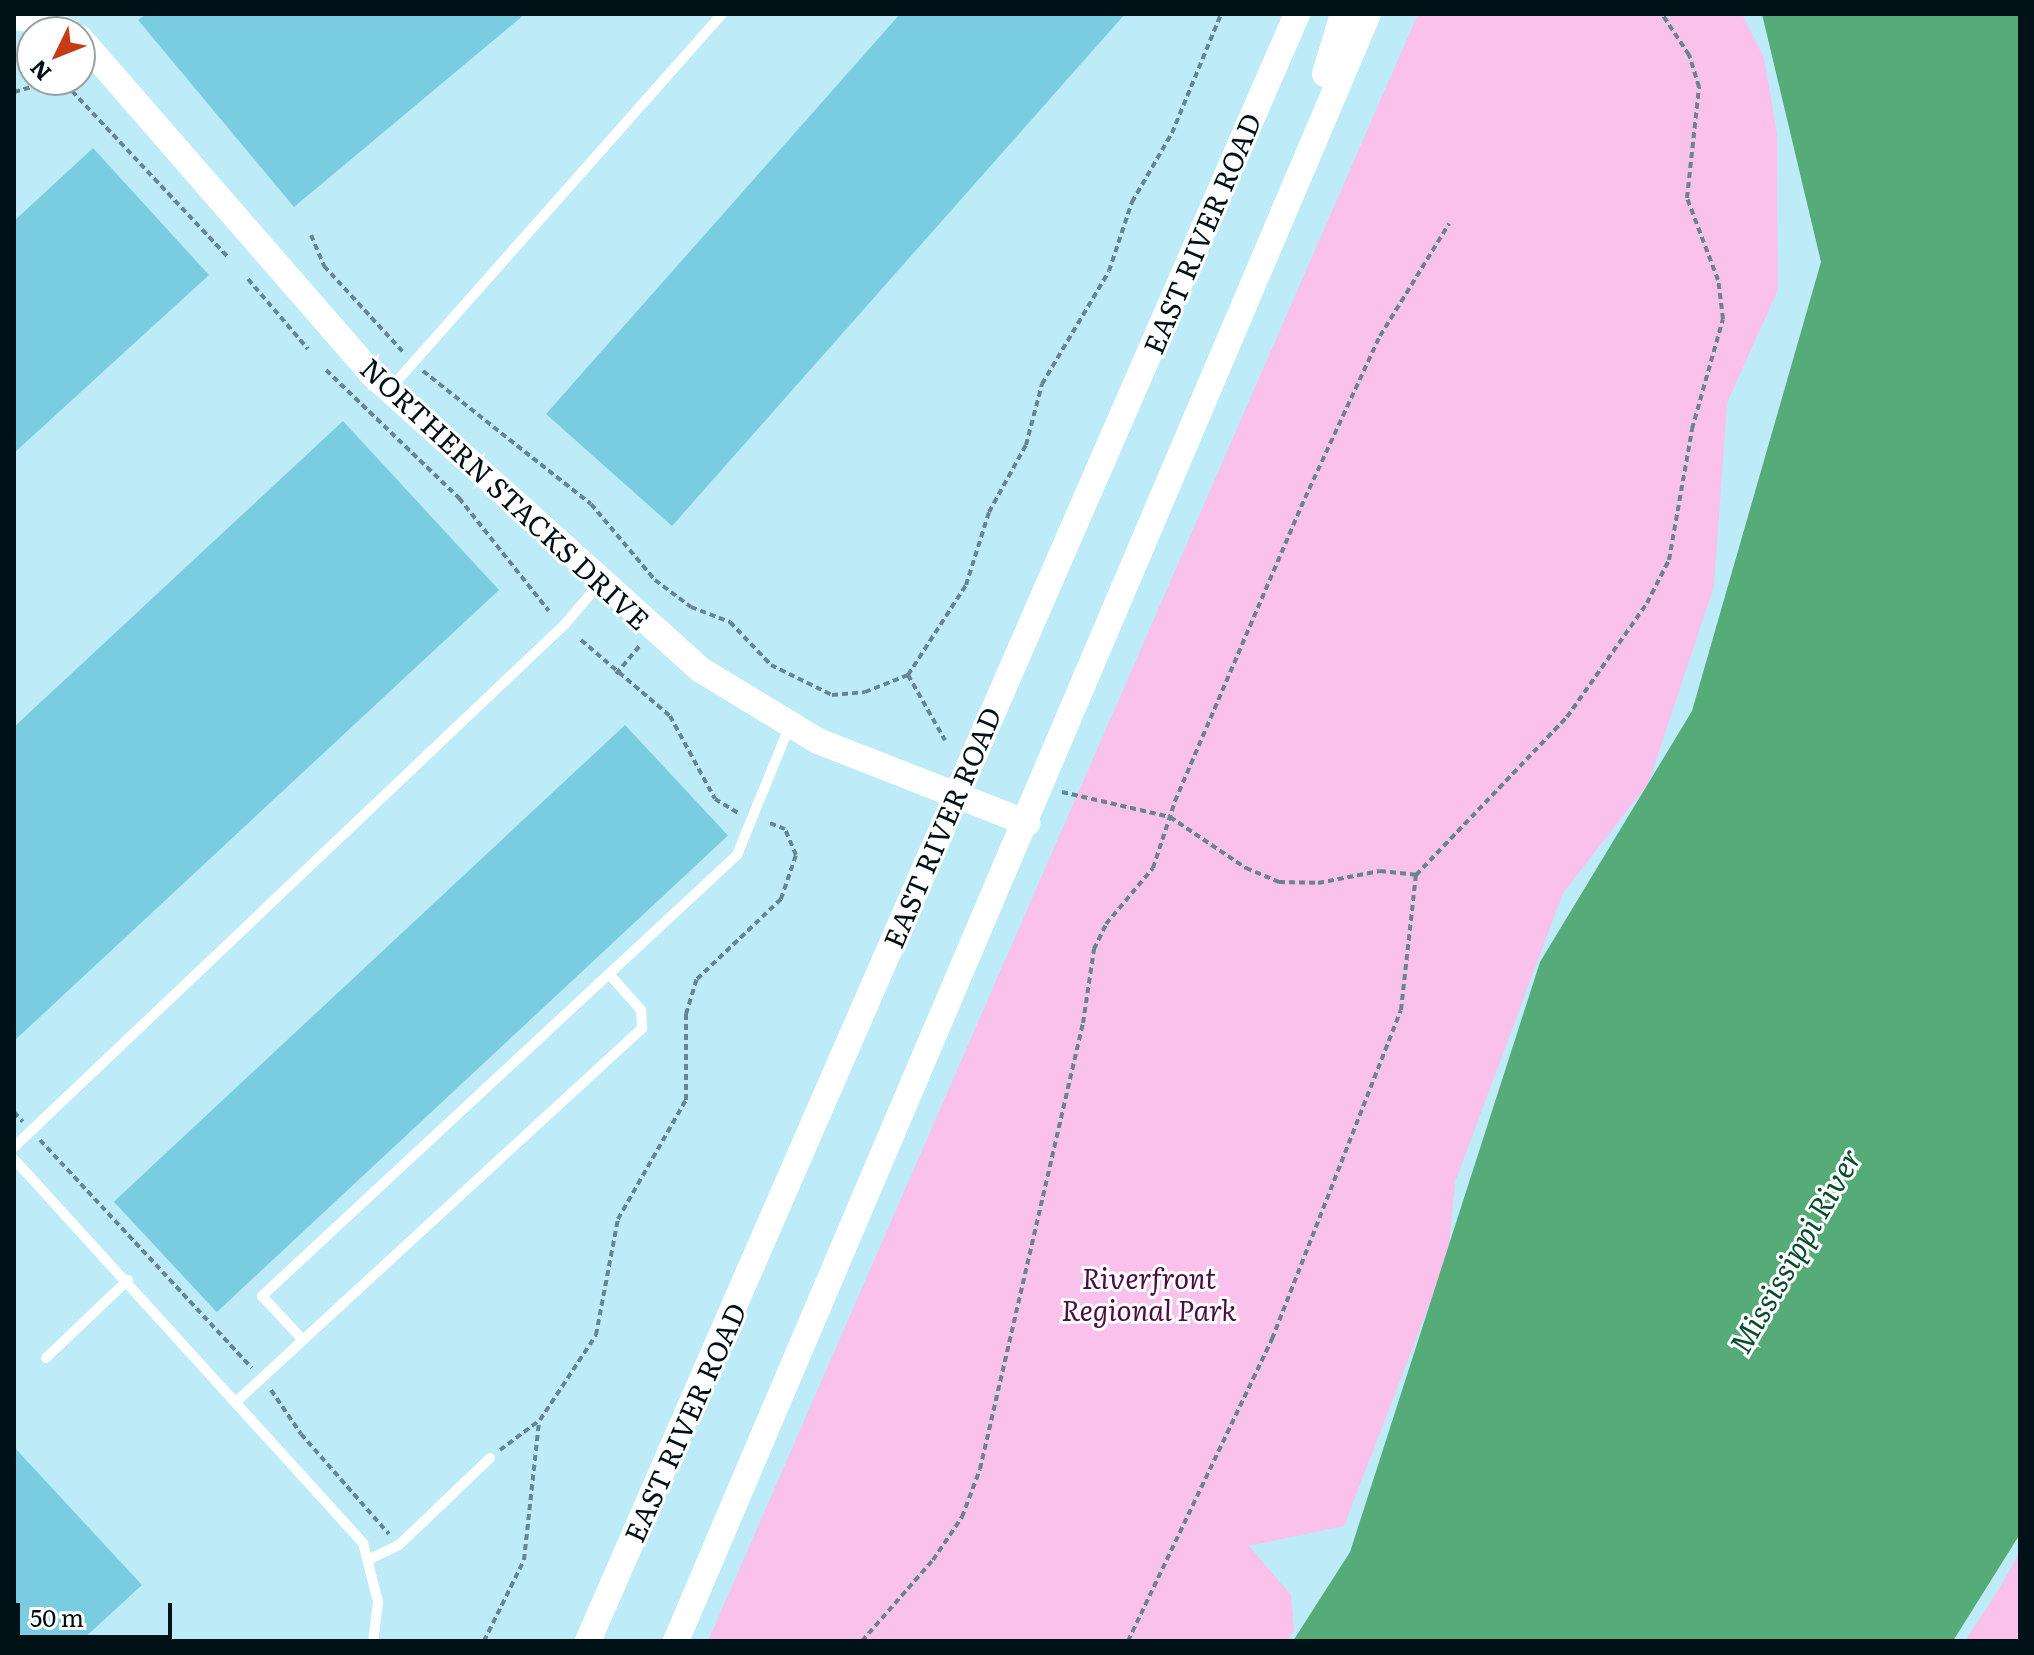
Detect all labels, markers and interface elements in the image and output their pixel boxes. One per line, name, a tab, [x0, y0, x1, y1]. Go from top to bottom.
north arrow	[16, 16, 96, 96]
text: N	[21, 53, 58, 89]
street label: EAST RIVER ROAD	[1135, 108, 1267, 358]
street label: NORTHERN STACKS DRIVE	[355, 350, 657, 636]
street label: EAST RIVER ROAD	[875, 702, 1007, 952]
water label: Mississippi River	[1721, 1141, 1867, 1359]
park label: Riverfront Regional Park	[1061, 1260, 1237, 1326]
street label: EAST RIVER ROAD	[616, 1297, 752, 1547]
scale bar	[20, 1587, 176, 1637]
text: 50 m	[30, 1599, 84, 1634]

